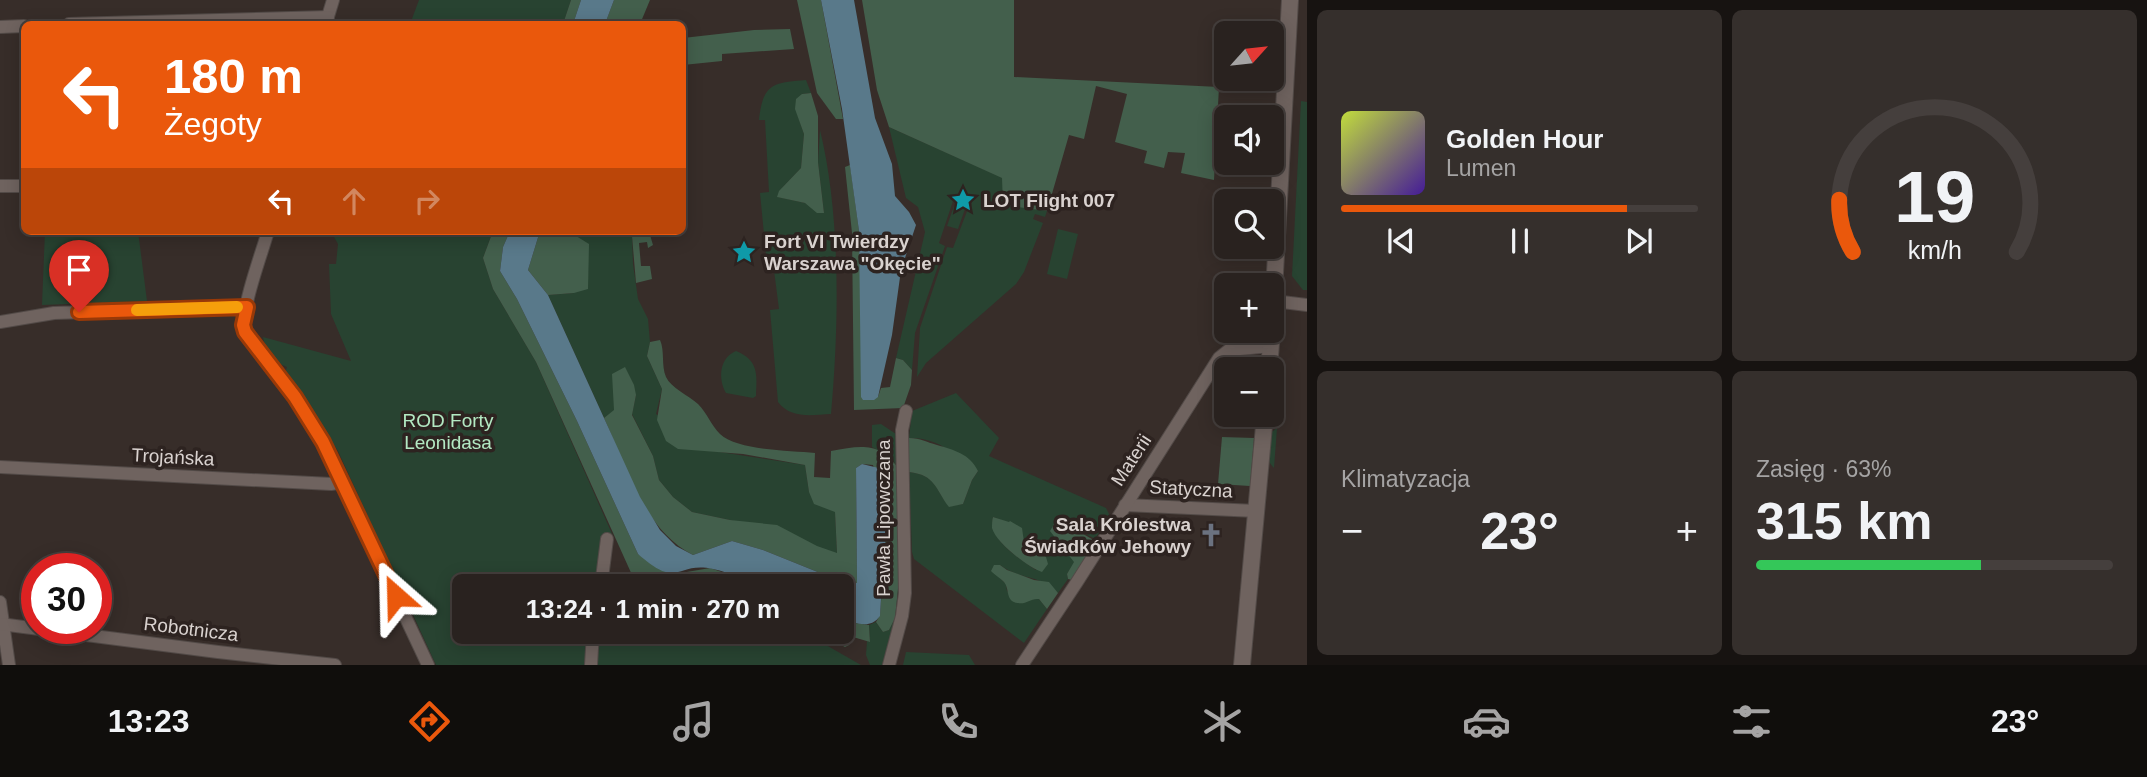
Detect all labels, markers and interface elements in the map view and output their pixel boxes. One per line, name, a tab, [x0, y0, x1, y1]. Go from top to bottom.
north arrow	[1214, 21, 1284, 91]
map controls	[1214, 21, 1284, 427]
icon: left	[49, 49, 140, 140]
text: 180 m	[164, 49, 303, 103]
button: sound	[1214, 105, 1284, 175]
text: Żegoty	[164, 106, 262, 142]
text: Golden Hour	[1446, 124, 1603, 154]
text: Lumen	[1446, 155, 1516, 181]
text: 19	[1894, 156, 1975, 237]
icon: left	[262, 182, 300, 220]
icon: ahead	[335, 182, 373, 220]
icon: right	[408, 182, 446, 220]
place icon: LOT Flight 007	[949, 186, 977, 214]
button: search	[1214, 189, 1284, 259]
place label: LOT Flight 007	[983, 190, 1115, 211]
icon: previous	[1382, 222, 1420, 260]
icon: pause	[1501, 222, 1539, 260]
icon: next	[1620, 222, 1658, 260]
place label: Fort VI Twierdzy Warszawa "Okęcie"	[764, 231, 941, 274]
text: km/h	[1907, 236, 1962, 264]
place icon: Fort VI Twierdzy Warszawa "Okęcie"	[730, 238, 758, 266]
pin	[49, 240, 109, 312]
icon: arrive	[60, 251, 98, 289]
button: +	[1214, 273, 1284, 343]
button: −	[1214, 357, 1284, 427]
park label: ROD Forty Leonidasa	[403, 410, 494, 453]
street label: Materii	[1107, 430, 1155, 490]
street label: Pawła Lipowczana	[873, 439, 894, 597]
street label: Trojańska	[131, 444, 215, 470]
text: Zasięg · 63%	[1756, 456, 1892, 482]
text: Klimatyzacja	[1341, 466, 1470, 492]
street label: Statyczna	[1149, 476, 1234, 502]
text: 315 km	[1756, 492, 1932, 550]
text: 23°	[1480, 502, 1559, 560]
text: −	[1341, 510, 1363, 552]
text: +	[1676, 510, 1698, 552]
place label: Sala Królestwa Świadków Jehowy	[1024, 514, 1191, 557]
church icon: Sala Królestwa Świadków Jehowy	[1197, 521, 1225, 549]
speed limit sign: 30	[21, 553, 112, 644]
position arrow	[359, 559, 433, 633]
text: 13:24 · 1 min · 270 m	[526, 594, 780, 624]
street label: Robotnicza	[143, 613, 240, 645]
icon: directions	[405, 697, 454, 746]
icon: music	[669, 697, 718, 746]
icon: phone	[934, 697, 983, 746]
icon: climate	[1198, 697, 1247, 746]
icon: car	[1462, 697, 1511, 746]
icon: filters	[1727, 697, 1776, 746]
text: 13:23	[108, 703, 190, 739]
text: 23°	[1991, 703, 2039, 739]

